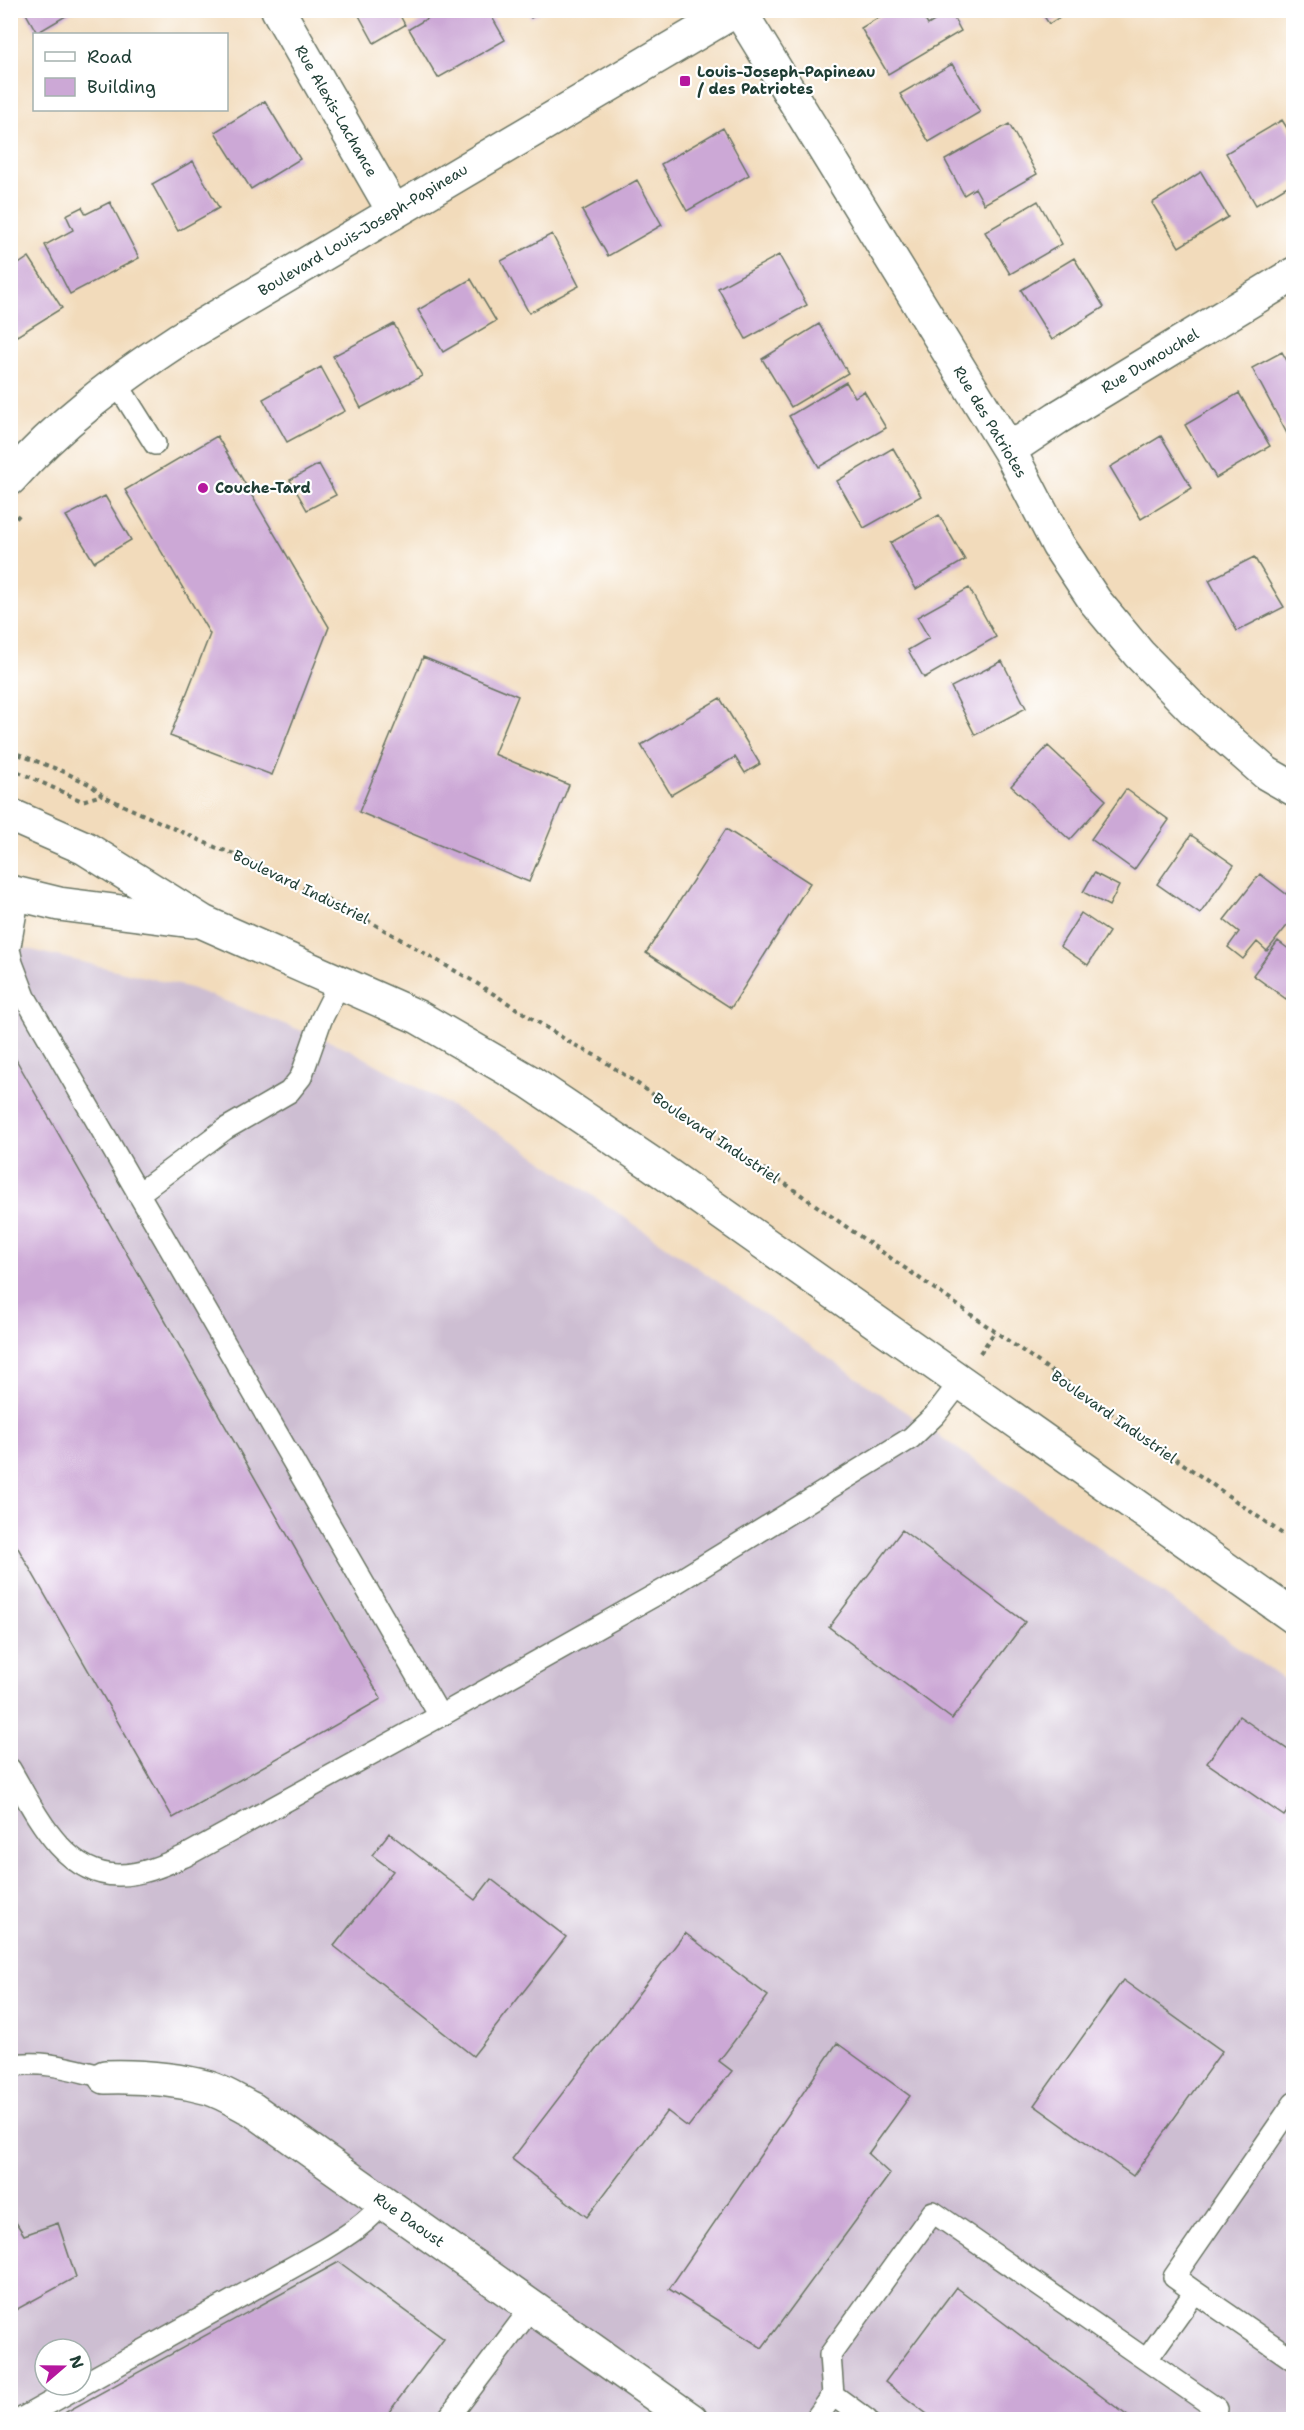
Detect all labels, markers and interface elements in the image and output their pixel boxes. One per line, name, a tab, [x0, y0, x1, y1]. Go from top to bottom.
legend	[33, 33, 228, 111]
street label: Rue Alexis-Lachance	[290, 41, 382, 181]
text: Road	[87, 45, 132, 69]
place label: Louis-Joseph-Papineau / des Patriotes	[697, 62, 876, 99]
marker: Louis-Joseph-Papineau / des Patriotes	[678, 74, 692, 88]
text: Building	[87, 75, 156, 99]
street label: Boulevard Louis-Joseph-Papineau	[254, 159, 472, 301]
street label: Rue Dumouchel	[1097, 324, 1203, 398]
street label: Rue des Patriotes	[949, 362, 1031, 482]
place label: Couche-Tard	[215, 478, 311, 498]
marker: Couche-Tard	[196, 481, 210, 495]
street label: Boulevard Industriel	[230, 845, 373, 929]
street label: Boulevard Industriel	[649, 1088, 784, 1188]
street label: Boulevard Industriel	[1047, 1366, 1181, 1468]
street label: Rue Daoust	[370, 2188, 448, 2252]
north arrow	[33, 2337, 93, 2397]
text: N	[65, 2352, 89, 2372]

